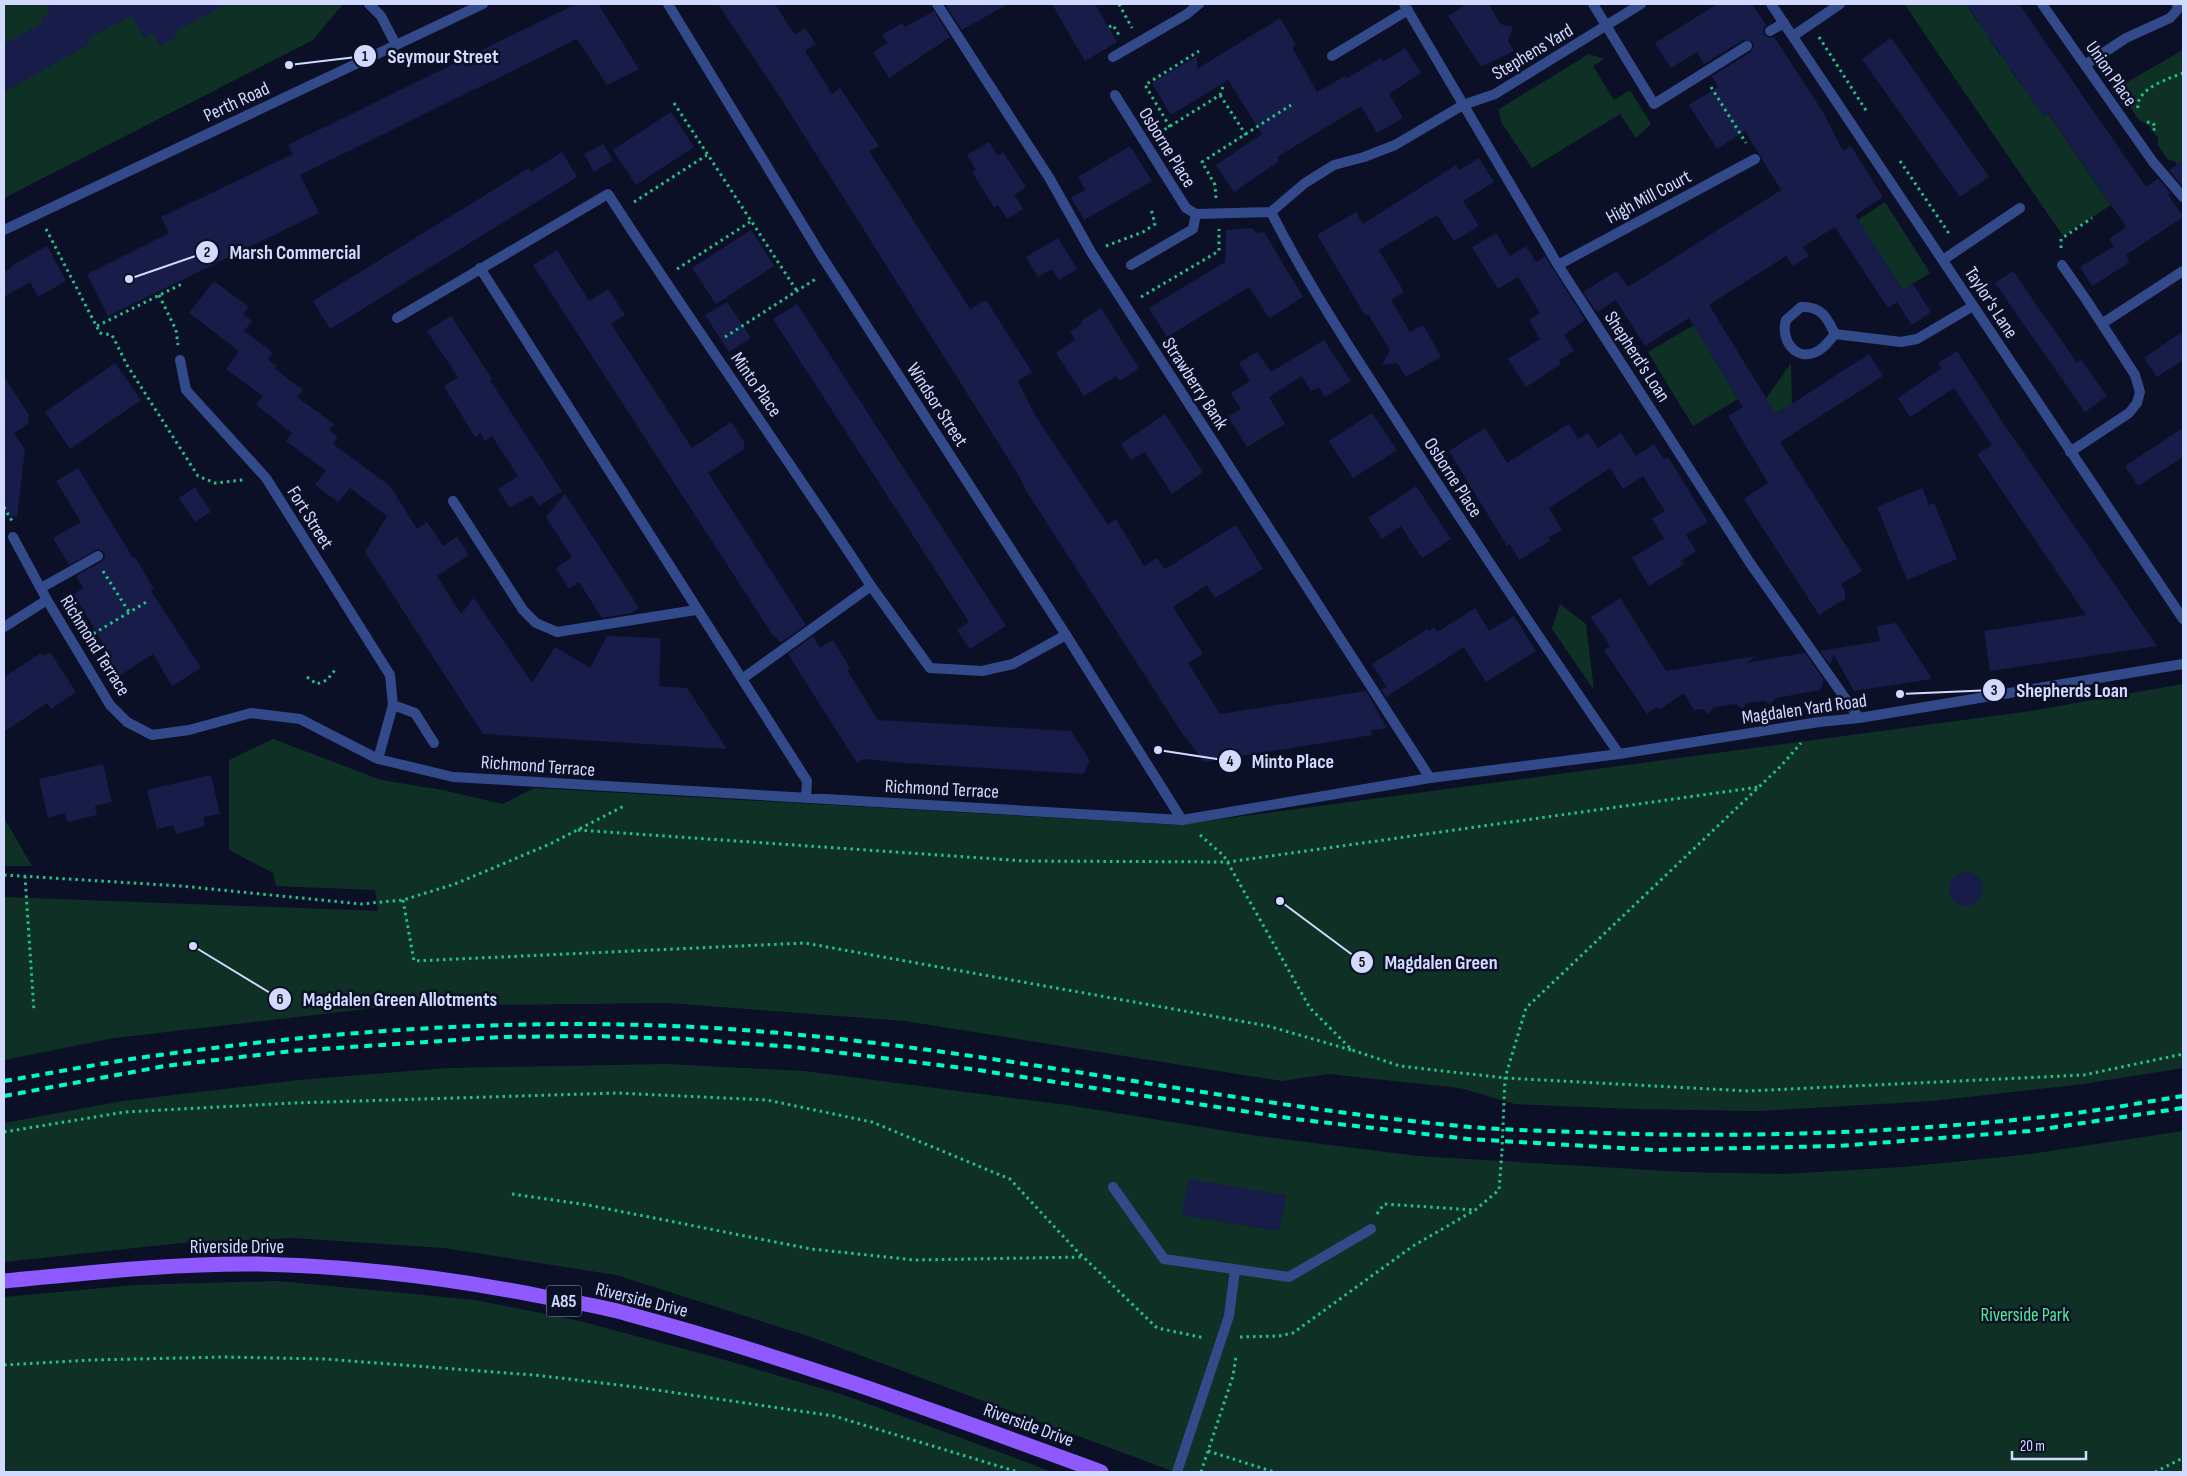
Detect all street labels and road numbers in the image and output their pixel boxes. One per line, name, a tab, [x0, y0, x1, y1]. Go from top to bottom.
street label: Stephens Yard	[1488, 19, 1577, 85]
street label: Union Place	[2080, 37, 2141, 111]
street label: Perth Road	[200, 77, 273, 128]
street label: Osborne Place	[1133, 103, 1200, 192]
street label: High Mill Court	[1602, 165, 1695, 229]
street label: Taylor's Lane	[1959, 263, 2022, 343]
street label: Shepherd's Loan	[1599, 307, 1675, 407]
street label: Strawberry Bank	[1156, 333, 1233, 435]
street label: Minto Place	[725, 348, 786, 422]
street label: Windsor Street	[901, 359, 972, 451]
street label: Osborne Place	[1419, 434, 1487, 522]
street label: Fort Street	[282, 482, 338, 553]
street label: Richmond Terrace	[55, 591, 135, 700]
street label: Magdalen Yard Road	[1740, 689, 1868, 730]
street label: Richmond Terrace	[480, 751, 596, 782]
street label: Richmond Terrace	[884, 775, 1000, 804]
street label: Riverside Drive	[190, 1236, 284, 1259]
street label: Riverside Drive	[593, 1278, 690, 1323]
road number: A85	[546, 1285, 582, 1316]
street label: Riverside Drive	[980, 1398, 1077, 1452]

